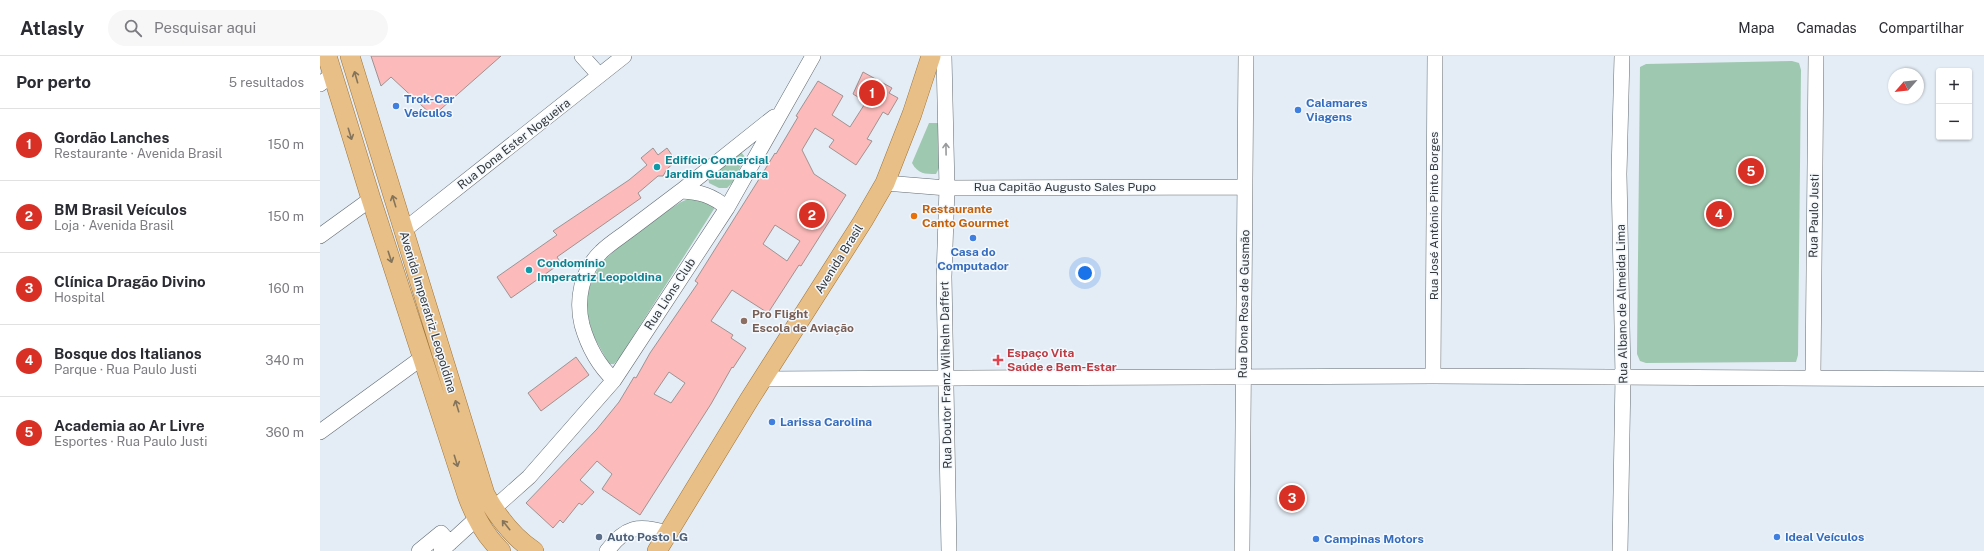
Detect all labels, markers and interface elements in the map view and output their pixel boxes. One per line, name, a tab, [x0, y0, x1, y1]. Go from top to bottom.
search box	[108, 10, 388, 46]
text: Atlasly	[20, 17, 84, 39]
icon: search	[122, 17, 144, 39]
text: Pesquisar aqui	[154, 19, 256, 36]
text: Mapa	[1738, 20, 1774, 36]
text: Camadas	[1796, 20, 1857, 36]
text: Compartilhar	[1879, 20, 1964, 36]
north arrow	[1888, 68, 1924, 104]
map controls	[1936, 68, 1972, 140]
button: +	[1936, 68, 1972, 104]
one-way arrow	[352, 70, 359, 83]
text: Por perto	[16, 72, 91, 92]
text: 5 resultados	[229, 75, 304, 90]
pin: 1	[859, 78, 885, 108]
place label: Trok-Car Veículos	[404, 92, 454, 120]
street label: Rua Dona Ester Nogueira	[455, 96, 573, 192]
place label: Calamares Viagens	[1306, 96, 1368, 124]
marker: Trok-Car Veículos	[391, 101, 401, 111]
button: −	[1936, 104, 1972, 140]
marker: Calamares Viagens	[1293, 105, 1303, 115]
one-way arrow	[347, 127, 354, 140]
text: Gordão Lanches	[54, 129, 169, 146]
street label: Rua José Antônio Pinto Borges	[1427, 132, 1441, 300]
text: 1	[26, 137, 32, 152]
text: 150 m	[268, 137, 304, 152]
one-way arrow	[942, 143, 950, 156]
text: Restaurante · Avenida Brasil	[54, 146, 222, 161]
place label: Edifício Comercial Jardim Guanabara	[665, 153, 769, 181]
pin: 5	[1738, 156, 1764, 186]
marker: Edifício Comercial Jardim Guanabara	[652, 162, 662, 172]
street label: Rua Paulo Justi	[1806, 174, 1822, 258]
street label: Rua Capitão Augusto Sales Pupo	[974, 180, 1156, 194]
one-way arrow	[390, 195, 397, 208]
pin: 4	[1706, 199, 1732, 229]
pin: 2	[799, 200, 825, 230]
text: BM Brasil Veículos	[54, 201, 187, 218]
place label: Restaurante Canto Gourmet	[922, 202, 1009, 230]
text: 2	[25, 209, 33, 224]
text: 150 m	[268, 209, 304, 224]
marker: Restaurante Canto Gourmet	[909, 211, 919, 221]
text: Loja · Avenida Brasil	[54, 218, 174, 233]
street label: Avenida Brasil	[812, 221, 866, 296]
street label: Rua Albano de Almeida Lima	[1614, 224, 1630, 384]
street label: Rua Dona Rosa de Gusmão	[1236, 229, 1252, 378]
street label: Avenida Imperatriz Leopoldina	[397, 230, 459, 394]
marker: Casa do Computador	[968, 233, 978, 243]
place label: Casa do Computador	[937, 245, 1009, 273]
one-way arrow	[387, 251, 394, 264]
street label: Rua Lions Club	[642, 255, 698, 333]
place label: Condomínio Imperatriz Leopoldina	[537, 256, 662, 284]
your location	[1075, 263, 1095, 283]
marker: Condomínio Imperatriz Leopoldina	[524, 265, 534, 275]
text: Clínica Dragão Divino	[54, 273, 206, 290]
text: 3	[25, 281, 33, 296]
text: 160 m	[268, 281, 304, 296]
street label: Rua Doutor Franz Wilhelm Daffert	[937, 281, 955, 469]
text: Hospital	[54, 290, 105, 305]
place label: Pro Flight Escola de Aviação	[752, 307, 854, 335]
marker: Pro Flight Escola de Aviação	[739, 316, 749, 326]
text: Bosque dos Italianos	[54, 345, 202, 362]
place label: Espaço Vita Saúde e Bem-Estar	[1007, 346, 1117, 374]
text: 4	[25, 353, 33, 368]
text: 340 m	[265, 353, 304, 368]
marker: Espaço Vita Saúde e Bem-Estar	[992, 354, 1004, 366]
text: Parque · Rua Paulo Justi	[54, 362, 197, 377]
one-way arrow	[453, 399, 460, 412]
place label: Larissa Carolina	[780, 415, 872, 429]
text: Academia ao Ar Livre	[54, 417, 205, 434]
marker: Larissa Carolina	[767, 417, 777, 427]
text: 5	[25, 425, 33, 440]
text: 360 m	[266, 425, 304, 440]
text: Esportes · Rua Paulo Justi	[54, 434, 207, 449]
one-way arrow	[453, 454, 460, 467]
pin: 3	[1279, 483, 1305, 513]
one-way arrow	[502, 519, 510, 530]
place label: Auto Posto LG	[607, 530, 688, 544]
place label: Ideal Veículos	[1785, 530, 1864, 544]
marker: Auto Posto LG	[594, 532, 604, 542]
place label: Campinas Motors	[1324, 532, 1424, 546]
marker: Ideal Veículos	[1772, 532, 1782, 542]
marker: Campinas Motors	[1311, 534, 1321, 544]

